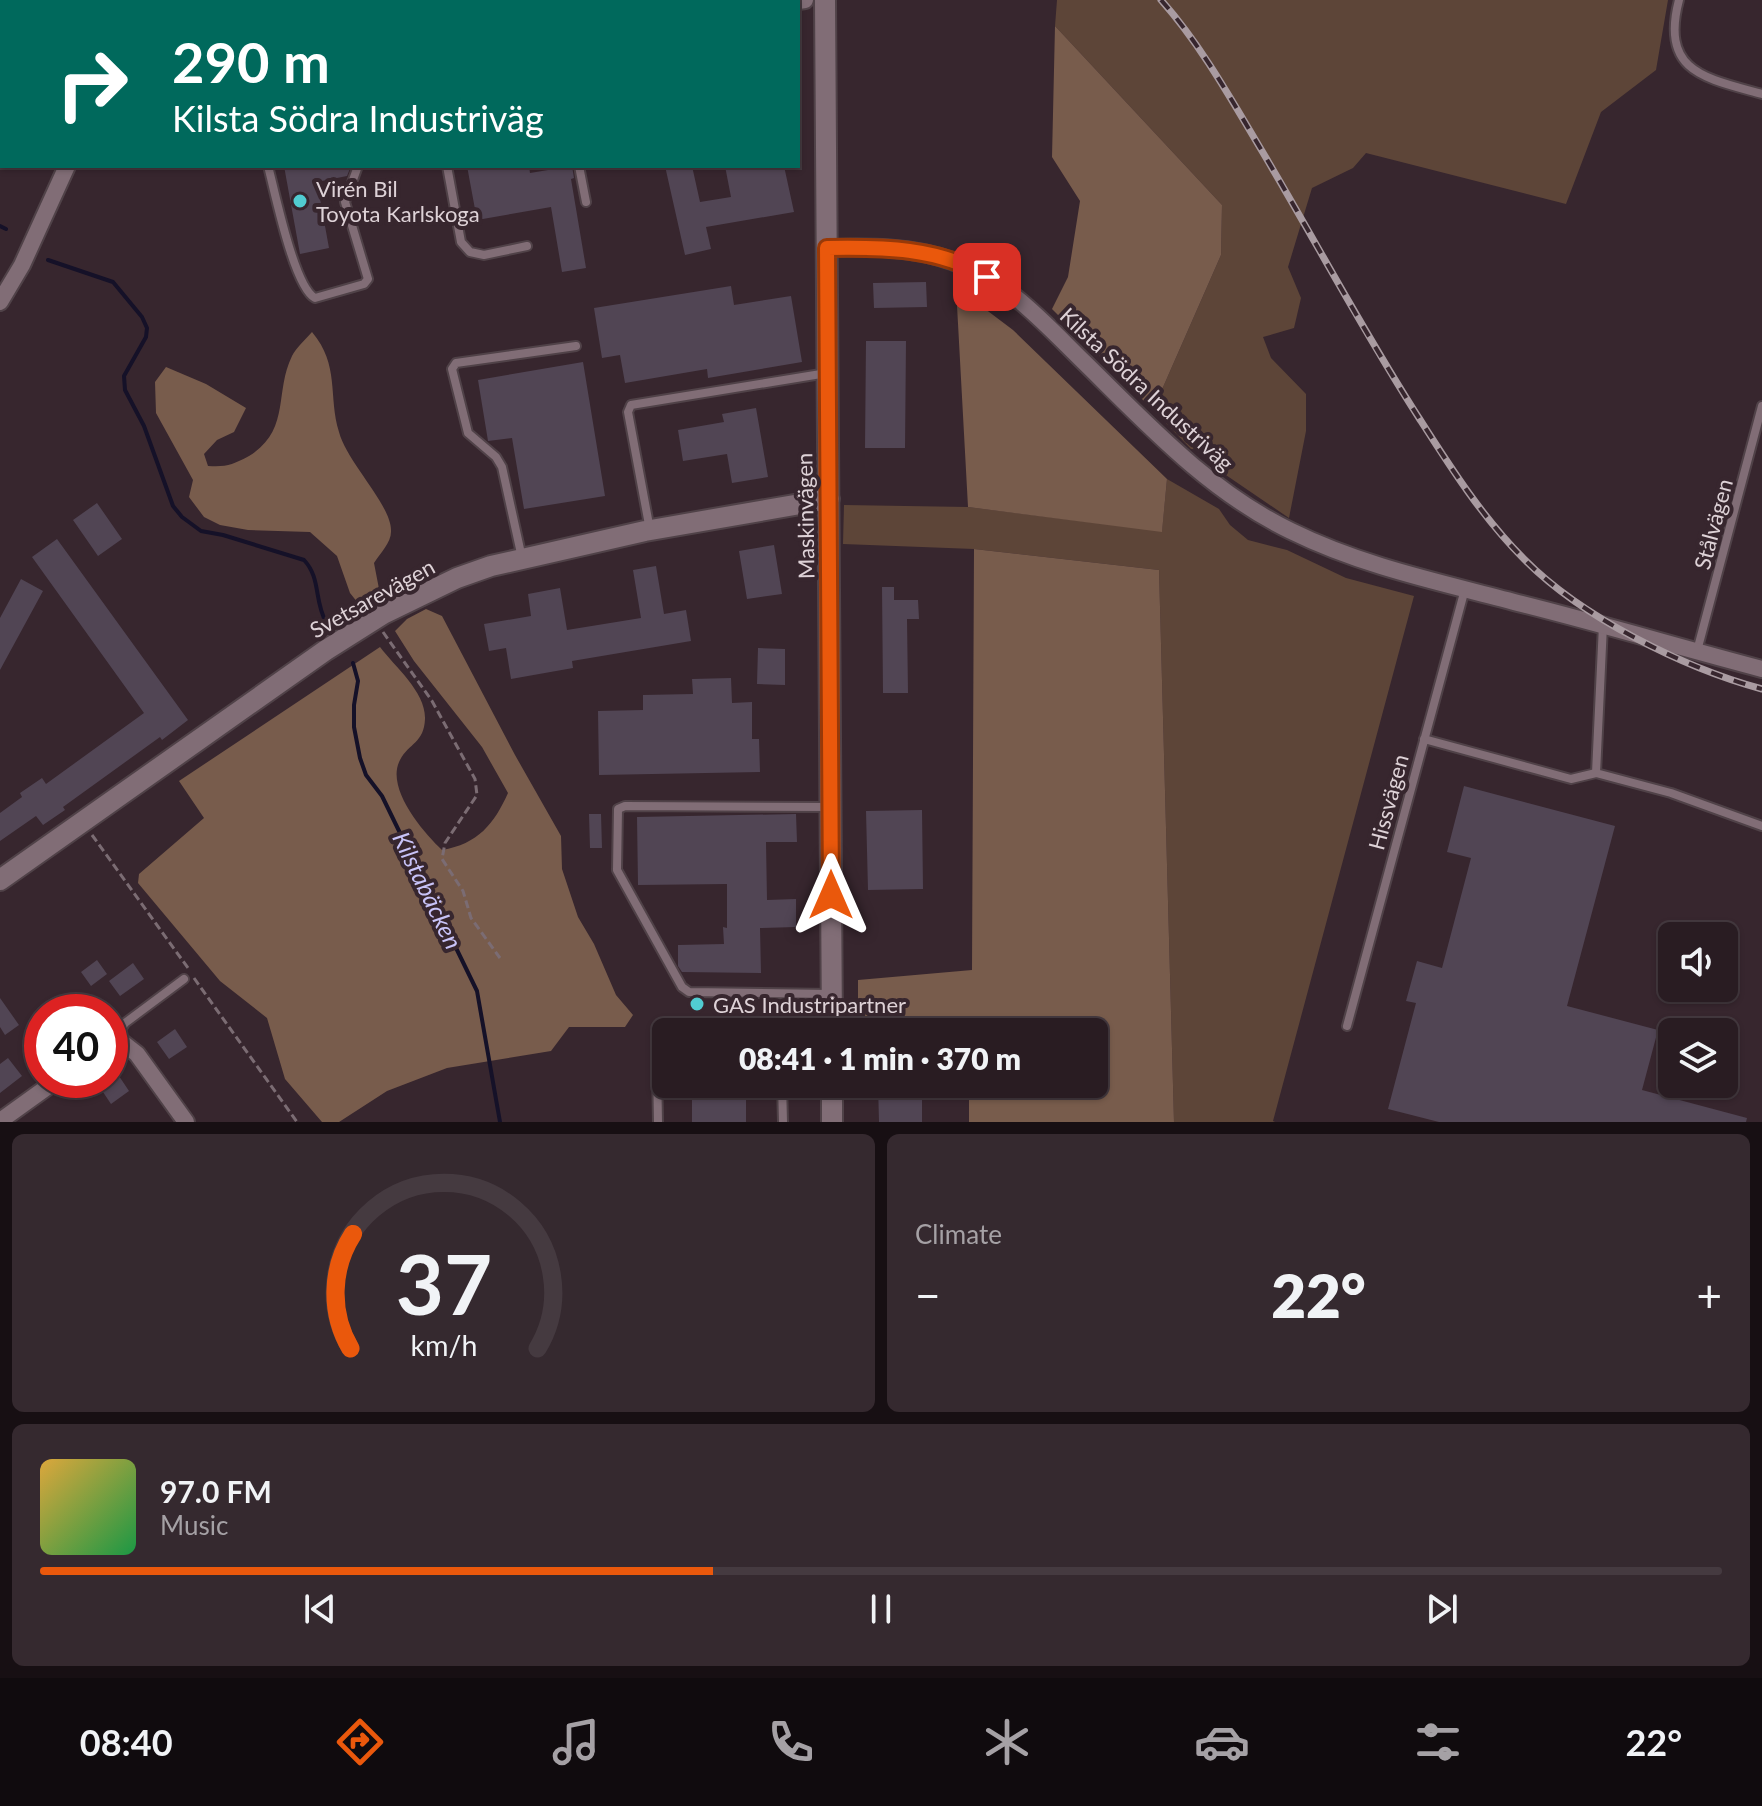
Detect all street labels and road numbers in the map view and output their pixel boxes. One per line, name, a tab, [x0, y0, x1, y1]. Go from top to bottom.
street label: Kilsta Södra Industriväg	[1055, 302, 1239, 476]
street label: Maskinvägen	[790, 453, 820, 579]
street label: Stålvägen	[1688, 476, 1738, 572]
street label: Svetsarevägen	[305, 553, 439, 643]
street label: Hissvägen	[1362, 751, 1414, 853]

